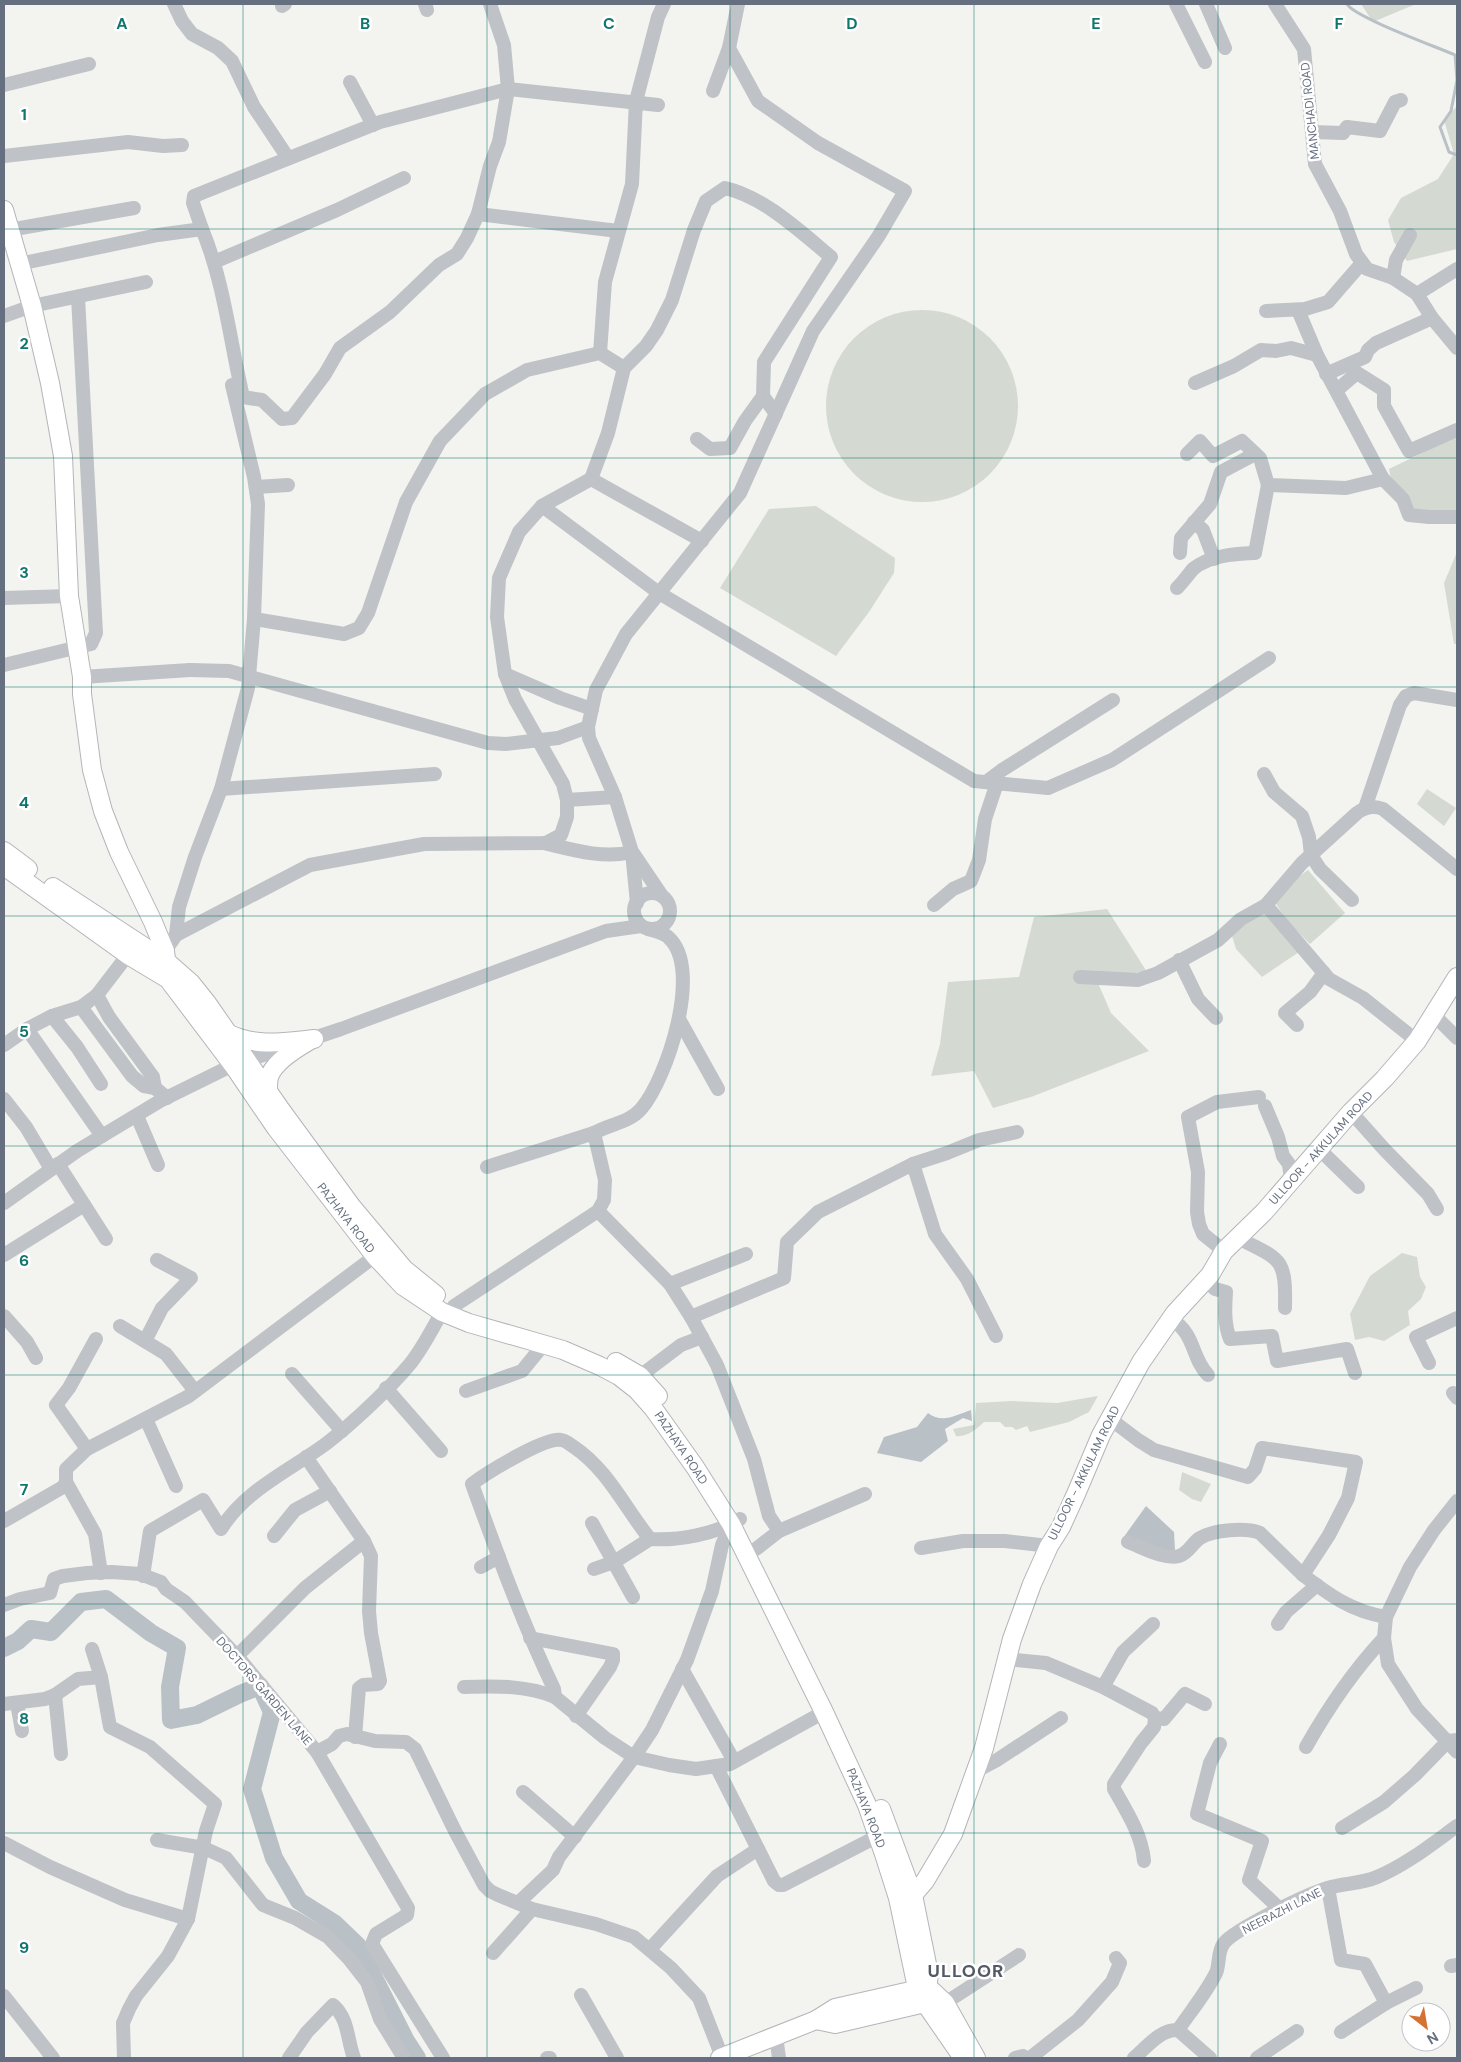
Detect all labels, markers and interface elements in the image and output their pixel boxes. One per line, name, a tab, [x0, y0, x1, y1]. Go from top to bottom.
text: A	[116, 13, 128, 34]
text: B	[360, 13, 370, 34]
text: C	[603, 13, 615, 34]
text: D	[846, 13, 858, 34]
text: E	[1091, 13, 1101, 34]
text: F	[1335, 13, 1344, 34]
street label: MANCHADI ROAD	[1297, 62, 1323, 160]
text: 1	[21, 104, 27, 125]
text: 2	[19, 333, 29, 354]
text: 3	[19, 562, 29, 583]
text: 4	[19, 792, 29, 813]
text: 5	[19, 1021, 29, 1042]
street label: ULLOOR - AKKULAM ROAD	[1266, 1088, 1376, 1208]
street label: PAZHAYA ROAD	[314, 1180, 378, 1256]
text: 6	[19, 1250, 29, 1271]
street label: ULLOOR - AKKULAM ROAD	[1044, 1403, 1124, 1543]
street label: PAZHAYA ROAD	[651, 1408, 711, 1488]
text: 7	[20, 1479, 29, 1500]
street label: DOCTORS GARDEN LANE	[212, 1633, 316, 1749]
text: 8	[19, 1708, 29, 1729]
street label: PAZHAYA ROAD	[843, 1766, 889, 1850]
street label: NEERAZHI LANE	[1240, 1884, 1325, 1938]
text: 9	[19, 1937, 29, 1958]
district label: ULLOOR	[928, 1959, 1004, 1983]
north arrow	[1401, 2002, 1451, 2052]
text: N	[1424, 2028, 1442, 2048]

